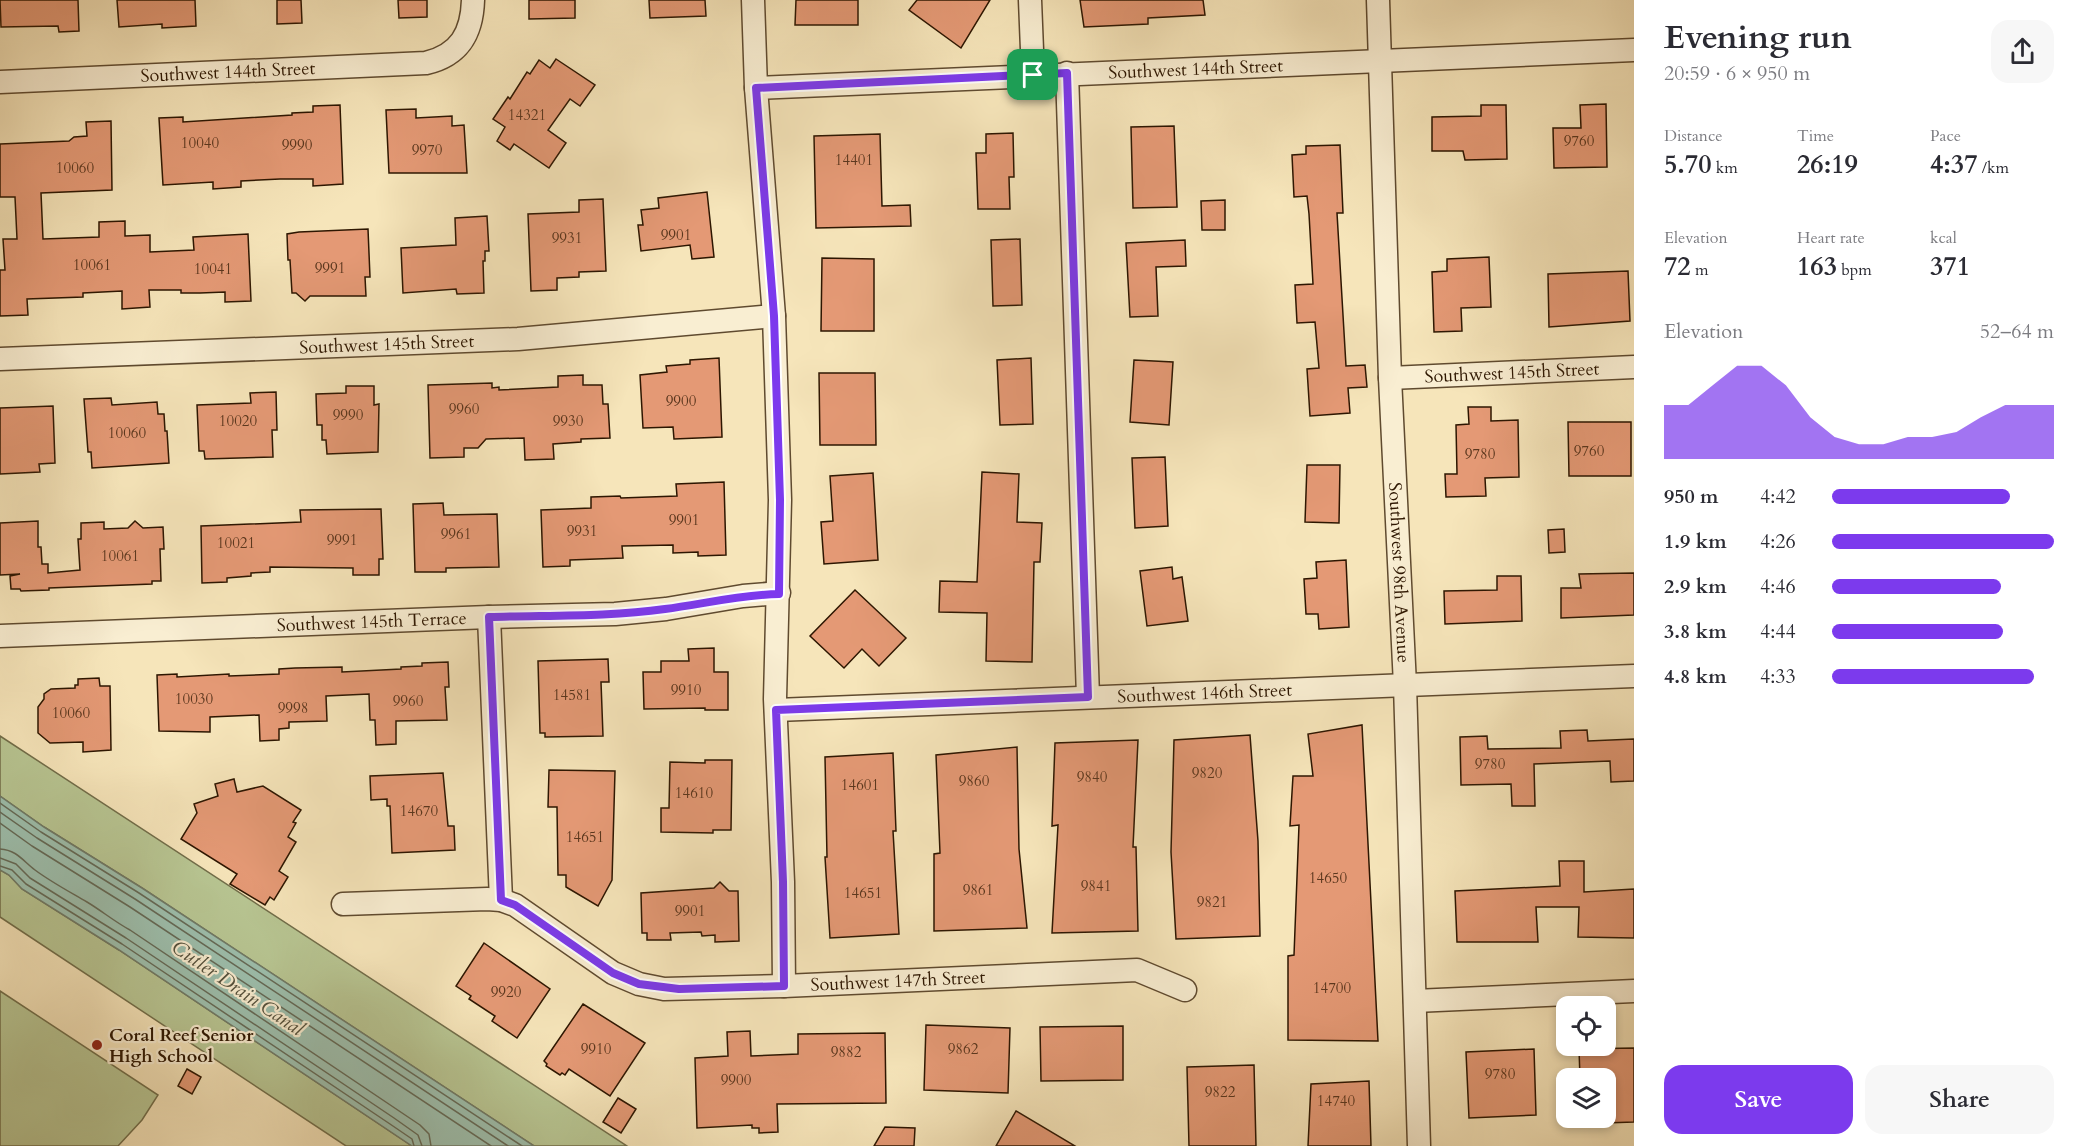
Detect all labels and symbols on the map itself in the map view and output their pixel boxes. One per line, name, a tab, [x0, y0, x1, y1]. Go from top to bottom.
pin	[1007, 49, 1058, 100]
street label: Southwest 144th Street	[1108, 53, 1284, 85]
street label: Southwest 144th Street	[140, 55, 316, 88]
house number: 14321	[508, 105, 546, 125]
house number: 9760	[1564, 131, 1595, 151]
house number: 10040	[181, 133, 220, 153]
house number: 9990	[282, 135, 313, 155]
house number: 9970	[412, 140, 443, 160]
house number: 14401	[835, 150, 873, 170]
house number: 10060	[56, 158, 95, 178]
house number: 9901	[661, 225, 691, 245]
house number: 9931	[552, 228, 582, 248]
house number: 10061	[73, 255, 111, 275]
house number: 9991	[315, 258, 345, 278]
house number: 10041	[194, 259, 232, 279]
street label: Southwest 145th Street	[299, 328, 475, 360]
street label: Southwest 145th Street	[1424, 356, 1600, 389]
house number: 9900	[666, 391, 697, 411]
house number: 9960	[449, 399, 480, 419]
house number: 9990	[333, 405, 364, 425]
house number: 10020	[219, 411, 258, 431]
house number: 9930	[553, 411, 584, 431]
house number: 10060	[108, 423, 147, 443]
house number: 9760	[1574, 441, 1605, 461]
house number: 9780	[1465, 444, 1496, 464]
street label: Southwest 98th Avenue	[1383, 482, 1416, 663]
house number: 9901	[669, 510, 699, 530]
house number: 9931	[567, 521, 597, 541]
house number: 9961	[441, 524, 471, 544]
house number: 9991	[327, 530, 357, 550]
house number: 10021	[217, 533, 255, 553]
house number: 10061	[101, 546, 139, 566]
street label: Southwest 145th Terrace	[276, 605, 467, 638]
street label: Southwest 146th Street	[1117, 677, 1293, 709]
house number: 9910	[671, 680, 702, 700]
house number: 14581	[553, 685, 591, 705]
house number: 10030	[175, 689, 214, 709]
house number: 9960	[393, 691, 424, 711]
house number: 9998	[278, 698, 308, 718]
house number: 10060	[52, 703, 91, 723]
house number: 9780	[1475, 754, 1506, 774]
house number: 9820	[1192, 763, 1223, 783]
house number: 9840	[1077, 767, 1108, 787]
house number: 9860	[959, 771, 990, 791]
house number: 14601	[841, 775, 879, 795]
house number: 14610	[675, 783, 714, 803]
house number: 14670	[400, 801, 439, 821]
house number: 14651	[566, 827, 604, 847]
house number: 14650	[1309, 868, 1348, 888]
house number: 9841	[1081, 876, 1111, 896]
house number: 9861	[963, 880, 993, 900]
house number: 14651	[844, 883, 882, 903]
house number: 9821	[1197, 892, 1227, 912]
house number: 9901	[675, 901, 705, 921]
water label: Cutler Drain Canal	[166, 934, 310, 1043]
street label: Southwest 147th Street	[810, 964, 986, 997]
house number: 14700	[1313, 978, 1352, 998]
house number: 9920	[491, 982, 522, 1002]
place label: Coral Reef Senior High School	[109, 1023, 254, 1069]
marker: Coral Reef Senior High School	[90, 1038, 104, 1052]
house number: 9910	[581, 1039, 612, 1059]
house number: 9862	[948, 1039, 979, 1059]
house number: 9882	[831, 1042, 862, 1062]
house number: 9780	[1485, 1064, 1516, 1084]
house number: 9900	[721, 1070, 752, 1090]
house number: 9822	[1205, 1082, 1236, 1102]
house number: 14740	[1317, 1091, 1356, 1111]

